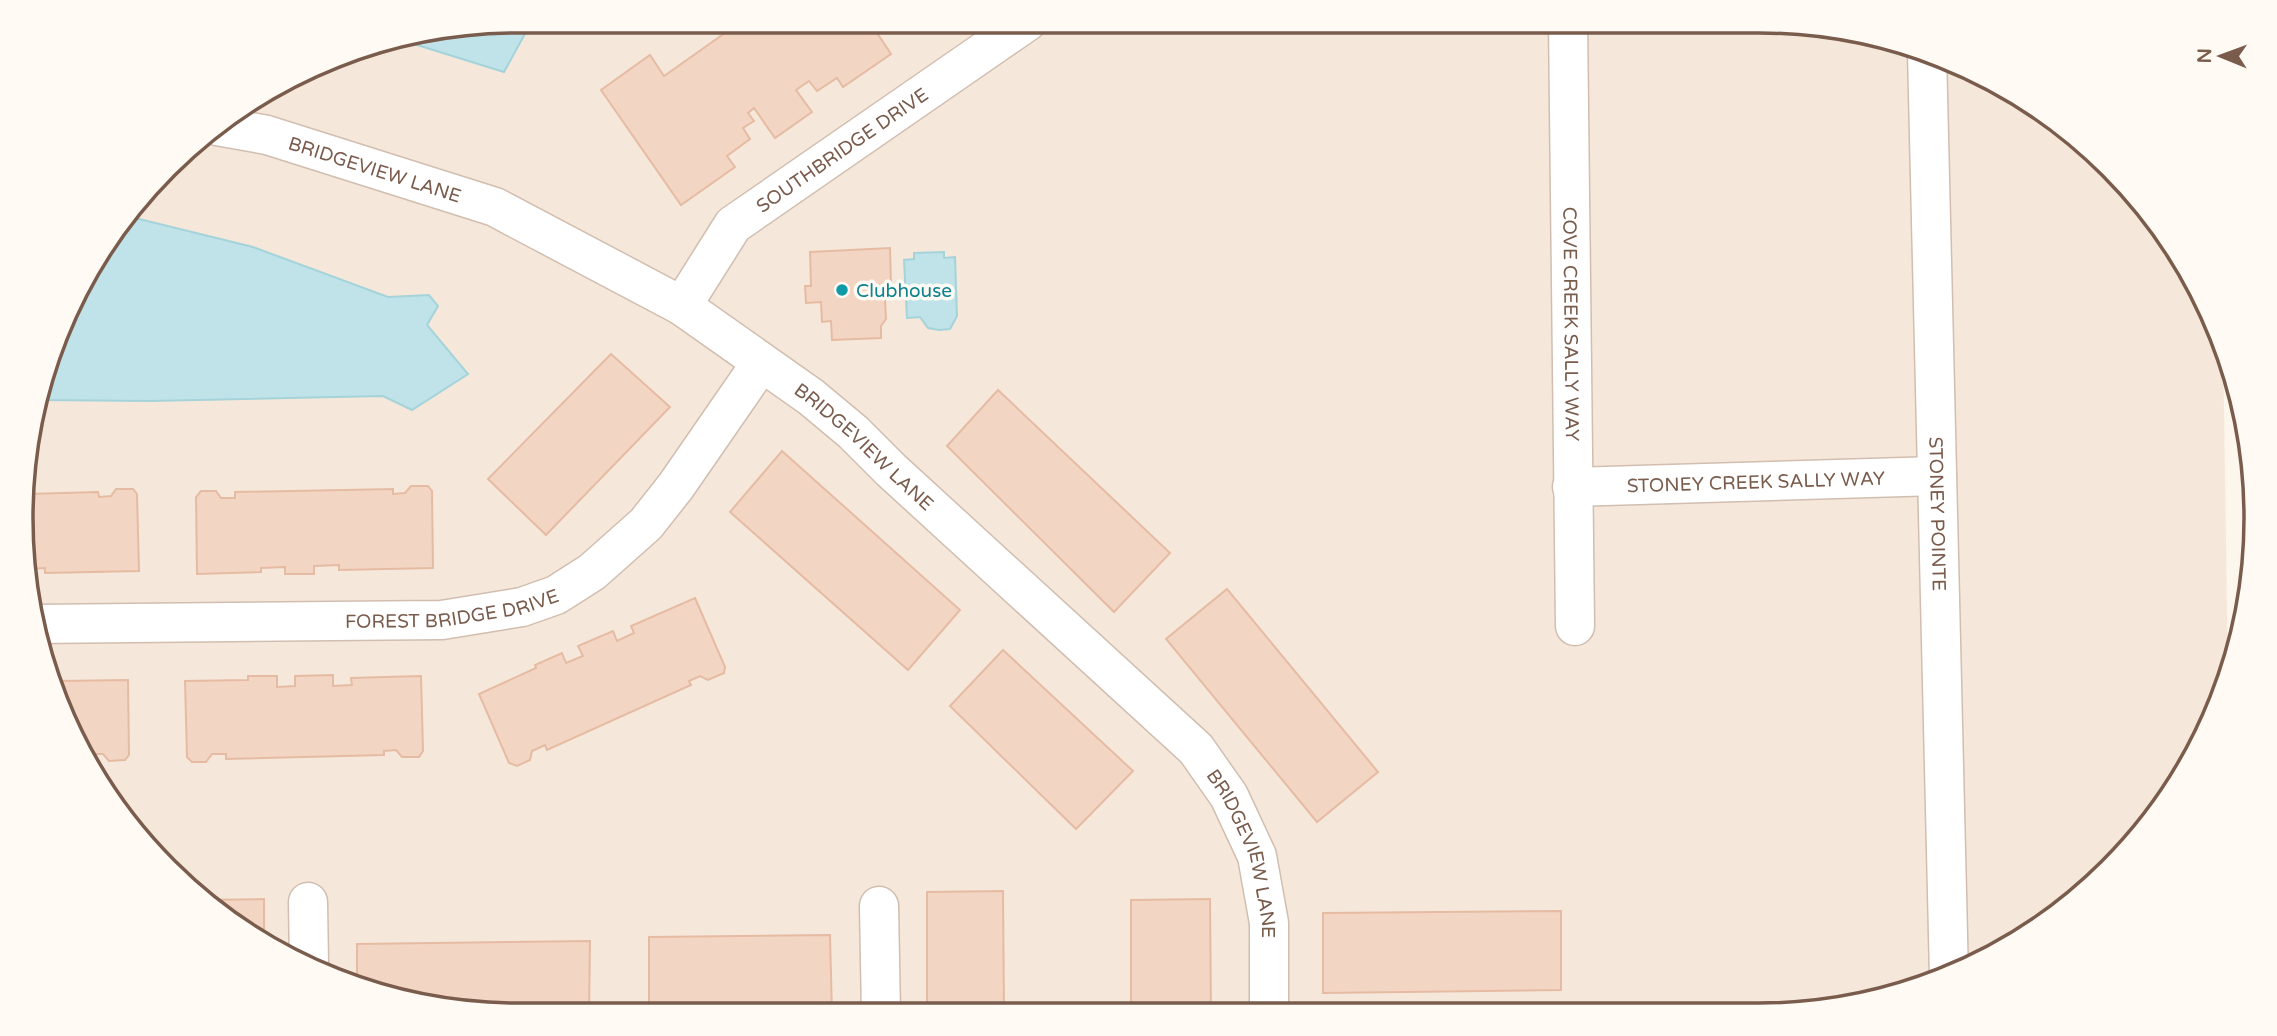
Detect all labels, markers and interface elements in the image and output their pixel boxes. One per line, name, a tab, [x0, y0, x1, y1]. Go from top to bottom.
north arrow	[2186, 21, 2256, 91]
text: N	[2194, 48, 2216, 64]
street label: SOUTHBRIDGE DRIVE	[752, 84, 932, 218]
street label: BRIDGEVIEW LANE	[286, 132, 464, 208]
street label: COVE CREEK SALLY WAY	[1558, 207, 1583, 441]
place label: Clubhouse	[856, 280, 952, 302]
marker: Clubhouse	[834, 282, 850, 298]
street label: BRIDGEVIEW LANE	[790, 379, 938, 515]
street label: STONEY POINTE	[1924, 436, 1950, 591]
street label: STONEY CREEK SALLY WAY	[1626, 468, 1885, 497]
street label: FOREST BRIDGE DRIVE	[345, 585, 562, 633]
street label: BRIDGEVIEW LANE	[1202, 765, 1279, 938]

